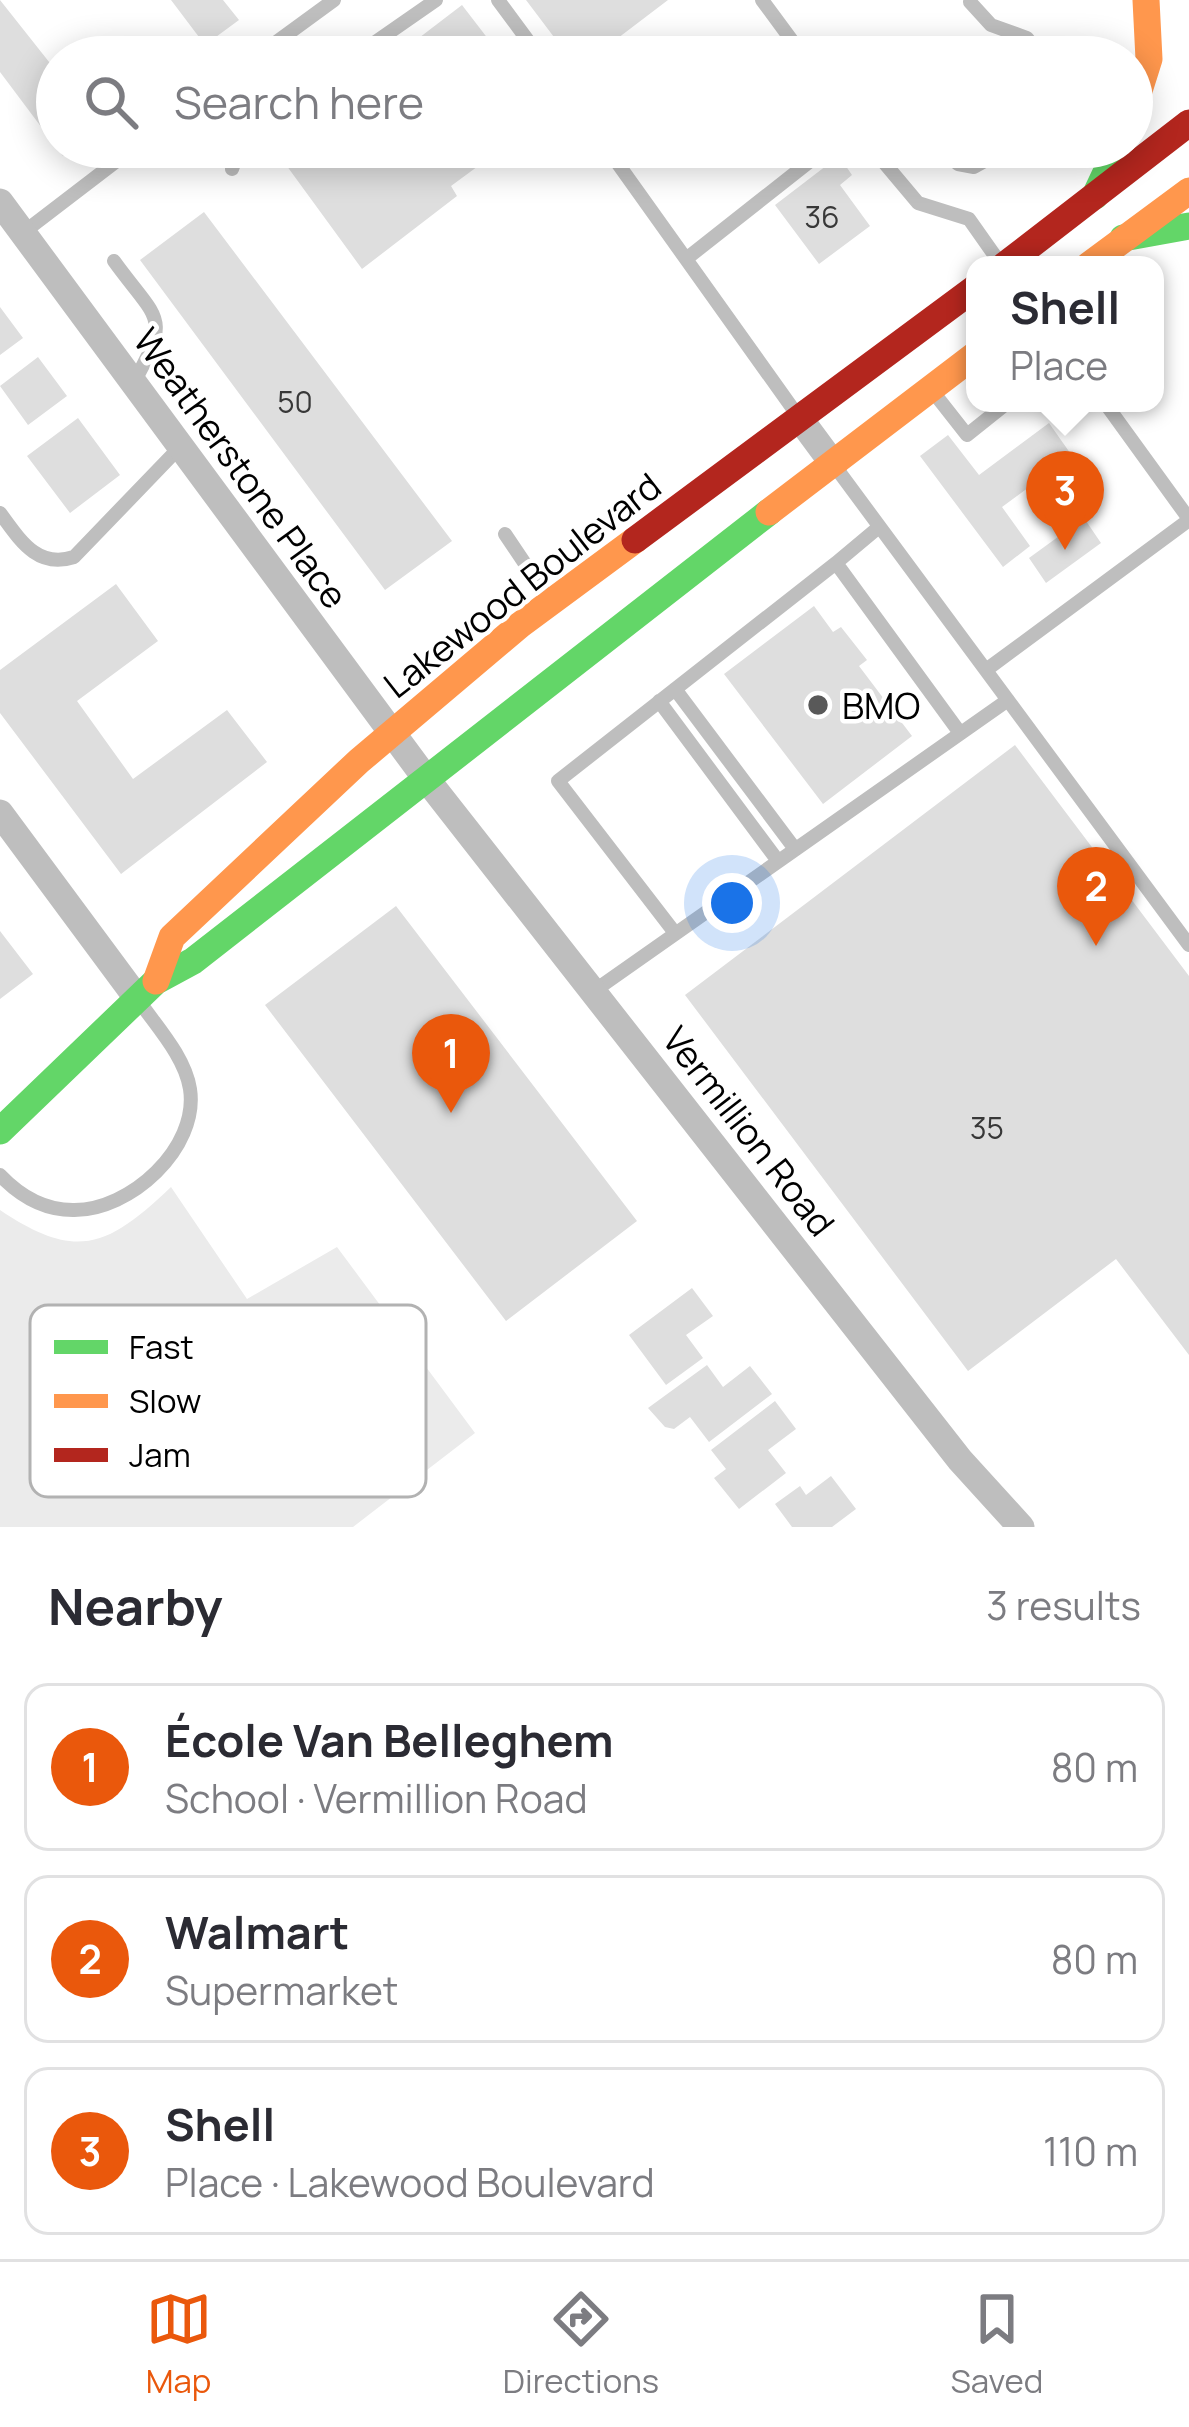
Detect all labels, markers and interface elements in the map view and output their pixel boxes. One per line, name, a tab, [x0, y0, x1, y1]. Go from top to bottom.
search box	[36, 36, 1153, 168]
icon: search	[78, 69, 144, 135]
text: Search here	[174, 71, 424, 133]
house number: 36	[804, 196, 840, 237]
popup	[966, 256, 1164, 412]
text: Shell	[1010, 276, 1120, 338]
street label: Weatherstone Place	[123, 318, 359, 618]
text: Place	[1010, 338, 1108, 392]
house number: 50	[277, 381, 313, 422]
pin: 3	[1026, 451, 1104, 550]
street label: Lakewood Boulevard	[373, 461, 671, 709]
place label: BMO	[842, 681, 920, 730]
marker: BMO	[805, 692, 831, 718]
pin: 2	[1057, 847, 1135, 946]
your location	[702, 873, 762, 933]
pin: 1	[412, 1014, 490, 1113]
street label: Vermillion Road	[652, 1016, 846, 1246]
house number: 35	[970, 1107, 1004, 1148]
legend	[30, 1305, 426, 1497]
text: Fast	[129, 1324, 194, 1369]
text: Slow	[129, 1378, 201, 1423]
text: Jam	[129, 1432, 191, 1477]
text: Nearby	[48, 1571, 223, 1640]
text: 3 results	[986, 1578, 1141, 1632]
text: École Van Belleghem	[165, 1709, 614, 1771]
text: 1	[81, 1740, 99, 1794]
text: 80 m	[1051, 1740, 1138, 1794]
text: School · Vermillion Road	[165, 1771, 588, 1825]
text: Walmart	[165, 1901, 349, 1963]
text: 2	[78, 1932, 102, 1986]
text: 80 m	[1051, 1932, 1138, 1986]
text: Supermarket	[165, 1963, 398, 2017]
text: Shell	[165, 2093, 275, 2155]
text: 3	[79, 2124, 101, 2178]
text: 110 m	[1043, 2124, 1138, 2178]
text: Place · Lakewood Boulevard	[165, 2155, 655, 2209]
tab: Map	[146, 2286, 212, 2403]
tab: Directions	[503, 2286, 659, 2403]
tab: Saved	[950, 2286, 1043, 2403]

